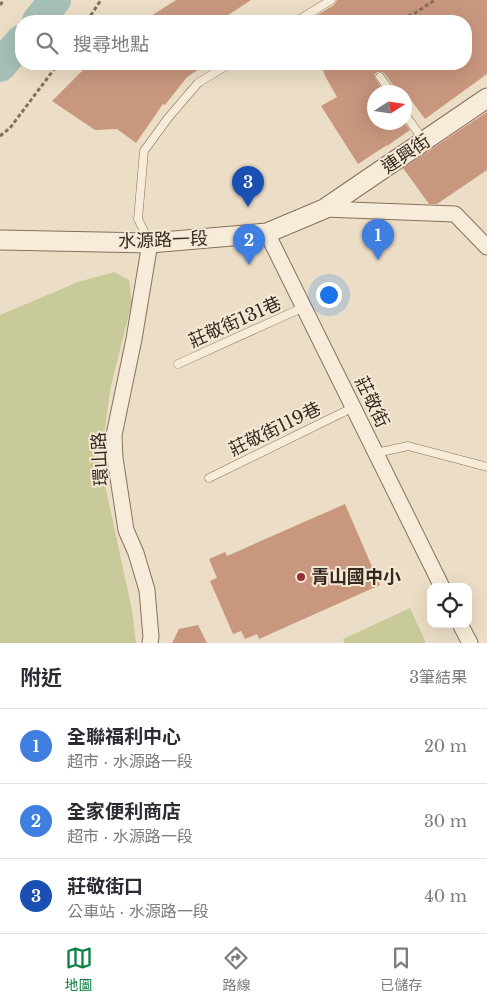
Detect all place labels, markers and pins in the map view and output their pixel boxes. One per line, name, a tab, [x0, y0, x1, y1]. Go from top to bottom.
pin: 3	[232, 166, 264, 207]
pin: 1	[362, 219, 394, 260]
pin: 2	[233, 224, 265, 265]
place label: 青山國中小	[311, 566, 401, 588]
marker: 青山國中小	[295, 571, 307, 583]

